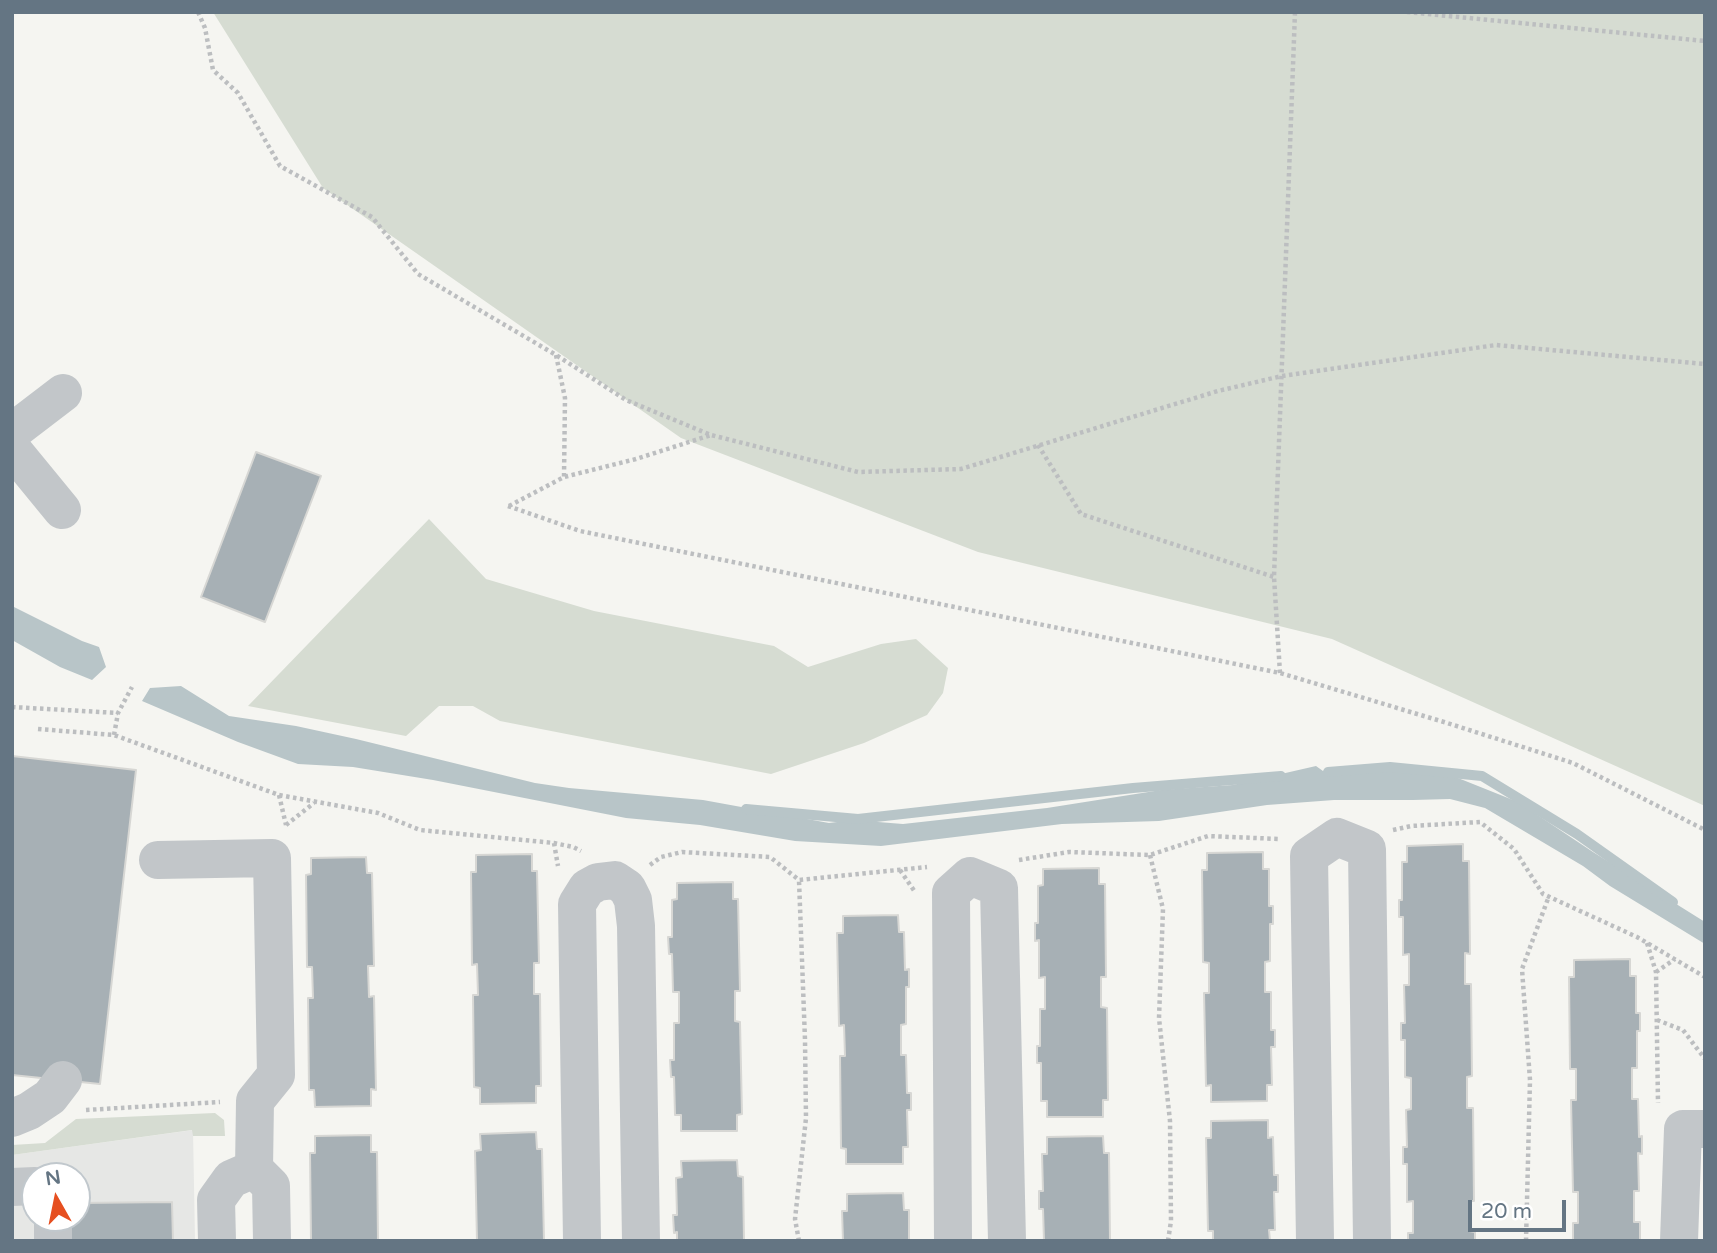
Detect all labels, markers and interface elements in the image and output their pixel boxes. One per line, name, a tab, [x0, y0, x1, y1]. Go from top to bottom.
north arrow	[21, 1162, 91, 1232]
text: N	[44, 1166, 62, 1190]
scale bar	[1472, 1186, 1570, 1230]
text: 20 m	[1481, 1199, 1532, 1224]

